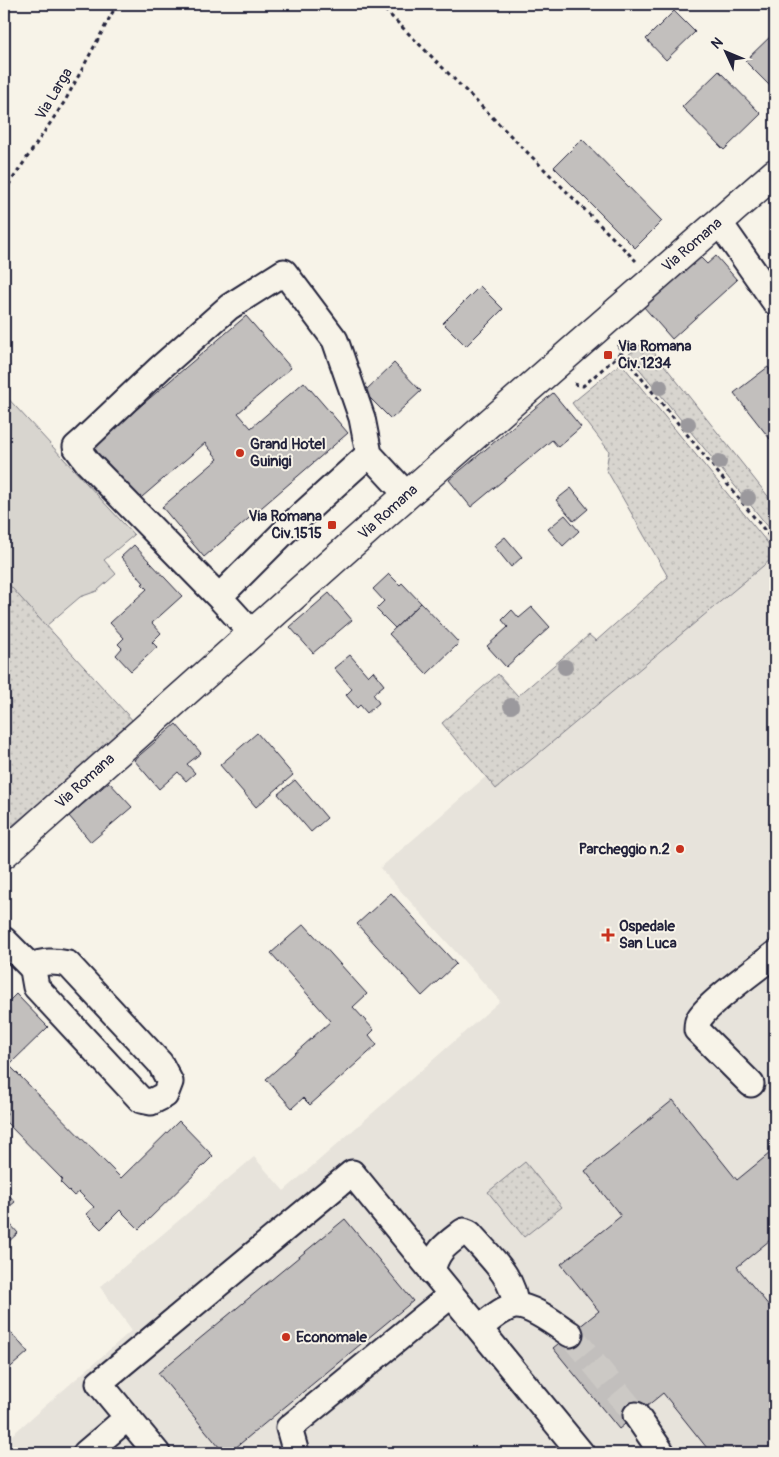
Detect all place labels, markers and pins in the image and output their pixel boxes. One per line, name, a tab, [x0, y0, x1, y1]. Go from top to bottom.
place label: Via Romana Civ.1234	[618, 337, 692, 373]
marker: Via Romana Civ.1234	[602, 349, 614, 361]
place label: Grand Hotel Guinigi	[250, 435, 325, 471]
marker: Grand Hotel Guinigi	[234, 447, 246, 459]
place label: Via Romana Civ.1515	[249, 507, 322, 543]
marker: Via Romana Civ.1515	[326, 519, 338, 531]
place label: Parcheggio n.2	[579, 840, 670, 859]
marker: Parcheggio n.2	[674, 843, 686, 855]
place label: Ospedale San Luca	[619, 917, 677, 953]
marker: Ospedale San Luca	[601, 928, 615, 942]
place label: Economale	[296, 1328, 368, 1347]
marker: Economale	[280, 1331, 292, 1343]

